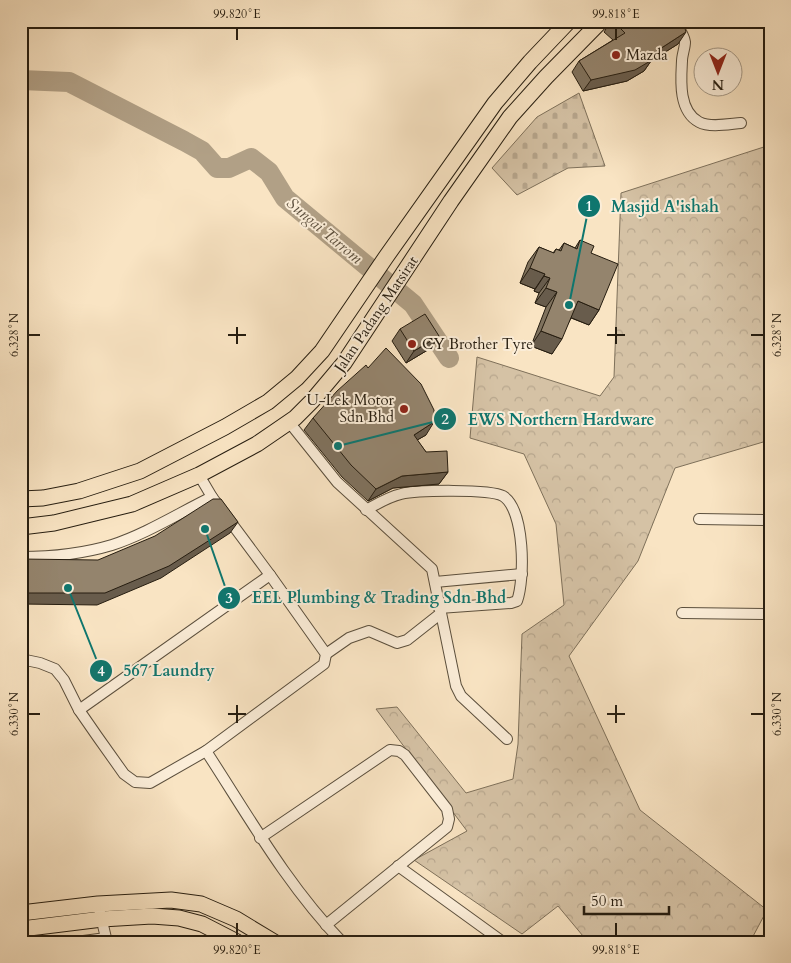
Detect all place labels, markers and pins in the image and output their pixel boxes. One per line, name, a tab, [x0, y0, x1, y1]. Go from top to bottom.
place label: Mazda	[626, 45, 668, 65]
marker: Mazda	[610, 49, 622, 61]
callout: Masjid A'ishah	[577, 190, 729, 221]
place label: CY Brother Tyre	[422, 334, 533, 354]
marker: CY Brother Tyre	[406, 338, 418, 350]
place label: U-Lek Motor Sdn Bhd	[307, 390, 395, 427]
marker: U-Lek Motor Sdn Bhd	[398, 403, 410, 415]
callout: EWS Northern Hardware	[433, 403, 664, 434]
callout: EEL Plumbing & Trading Sdn Bhd	[217, 582, 516, 613]
callout: 567 Laundry	[88, 655, 225, 686]

